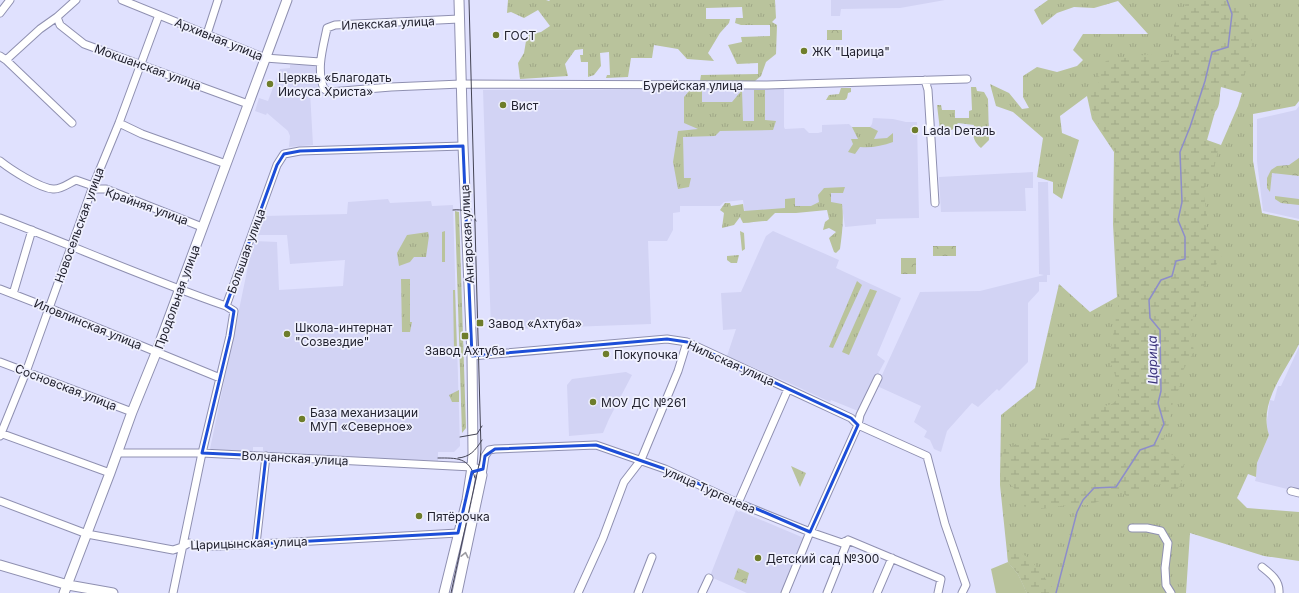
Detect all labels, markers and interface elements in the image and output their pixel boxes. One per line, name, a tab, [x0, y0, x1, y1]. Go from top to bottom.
street label: Илекская улица	[341, 13, 435, 33]
street label: Архивная улица	[173, 14, 265, 64]
place label: ГОСТ	[504, 28, 537, 43]
marker: ГОСТ	[491, 30, 501, 40]
street label: Мокшанская улица	[93, 41, 203, 93]
place label: ЖК "Царица"	[812, 44, 890, 59]
marker: ЖК "Царица"	[799, 46, 809, 56]
place label: Церквь «Благодать Иисуса Христа»	[278, 70, 392, 99]
street label: Бурейская улица	[643, 78, 743, 93]
marker: Церквь «Благодать Иисуса Христа»	[265, 79, 275, 89]
place label: Вист	[511, 98, 539, 113]
marker: Вист	[498, 100, 508, 110]
place label: Lada Dеталь	[923, 123, 996, 138]
marker: Lada Dеталь	[910, 125, 920, 135]
street label: Новосельская улица	[51, 165, 107, 285]
street label: Крайняя улица	[103, 184, 191, 228]
street label: Ангарская улица	[457, 184, 477, 284]
street label: Большая улица	[224, 206, 268, 296]
street label: Продольная улица	[151, 243, 203, 351]
street label: Иловлинская улица	[32, 295, 144, 353]
place label: Завод «Ахтуба»	[488, 316, 582, 331]
marker: Завод «Ахтуба»	[475, 318, 485, 328]
place label: Школа-интернат "Созвездие"	[295, 320, 393, 349]
marker: Школа-интернат "Созвездие"	[282, 329, 292, 339]
marker: Завод Ахтуба	[460, 331, 470, 341]
water label: Царица	[1144, 335, 1160, 385]
street label: Нильская улица	[685, 337, 777, 389]
place label: Завод Ахтуба	[425, 343, 505, 358]
place label: Покупочка	[614, 347, 678, 362]
marker: Покупочка	[601, 349, 611, 359]
street label: Сосновская улица	[13, 361, 119, 413]
place label: МОУ ДС №261	[601, 395, 686, 410]
marker: МОУ ДС №261	[588, 397, 598, 407]
place label: База механизации МУП «Северное»	[310, 405, 418, 434]
marker: База механизации МУП «Северное»	[297, 414, 307, 424]
street label: Волчанская улица	[241, 448, 349, 468]
street label: улица Тургенева	[662, 463, 758, 517]
place label: Пятёрочка	[427, 509, 490, 524]
marker: Пятёрочка	[414, 511, 424, 521]
street label: Царицынская улица	[190, 533, 308, 553]
place label: Детский сад №300	[766, 551, 879, 566]
one-way arrow	[461, 552, 469, 558]
marker: Детский сад №300	[753, 553, 763, 563]

